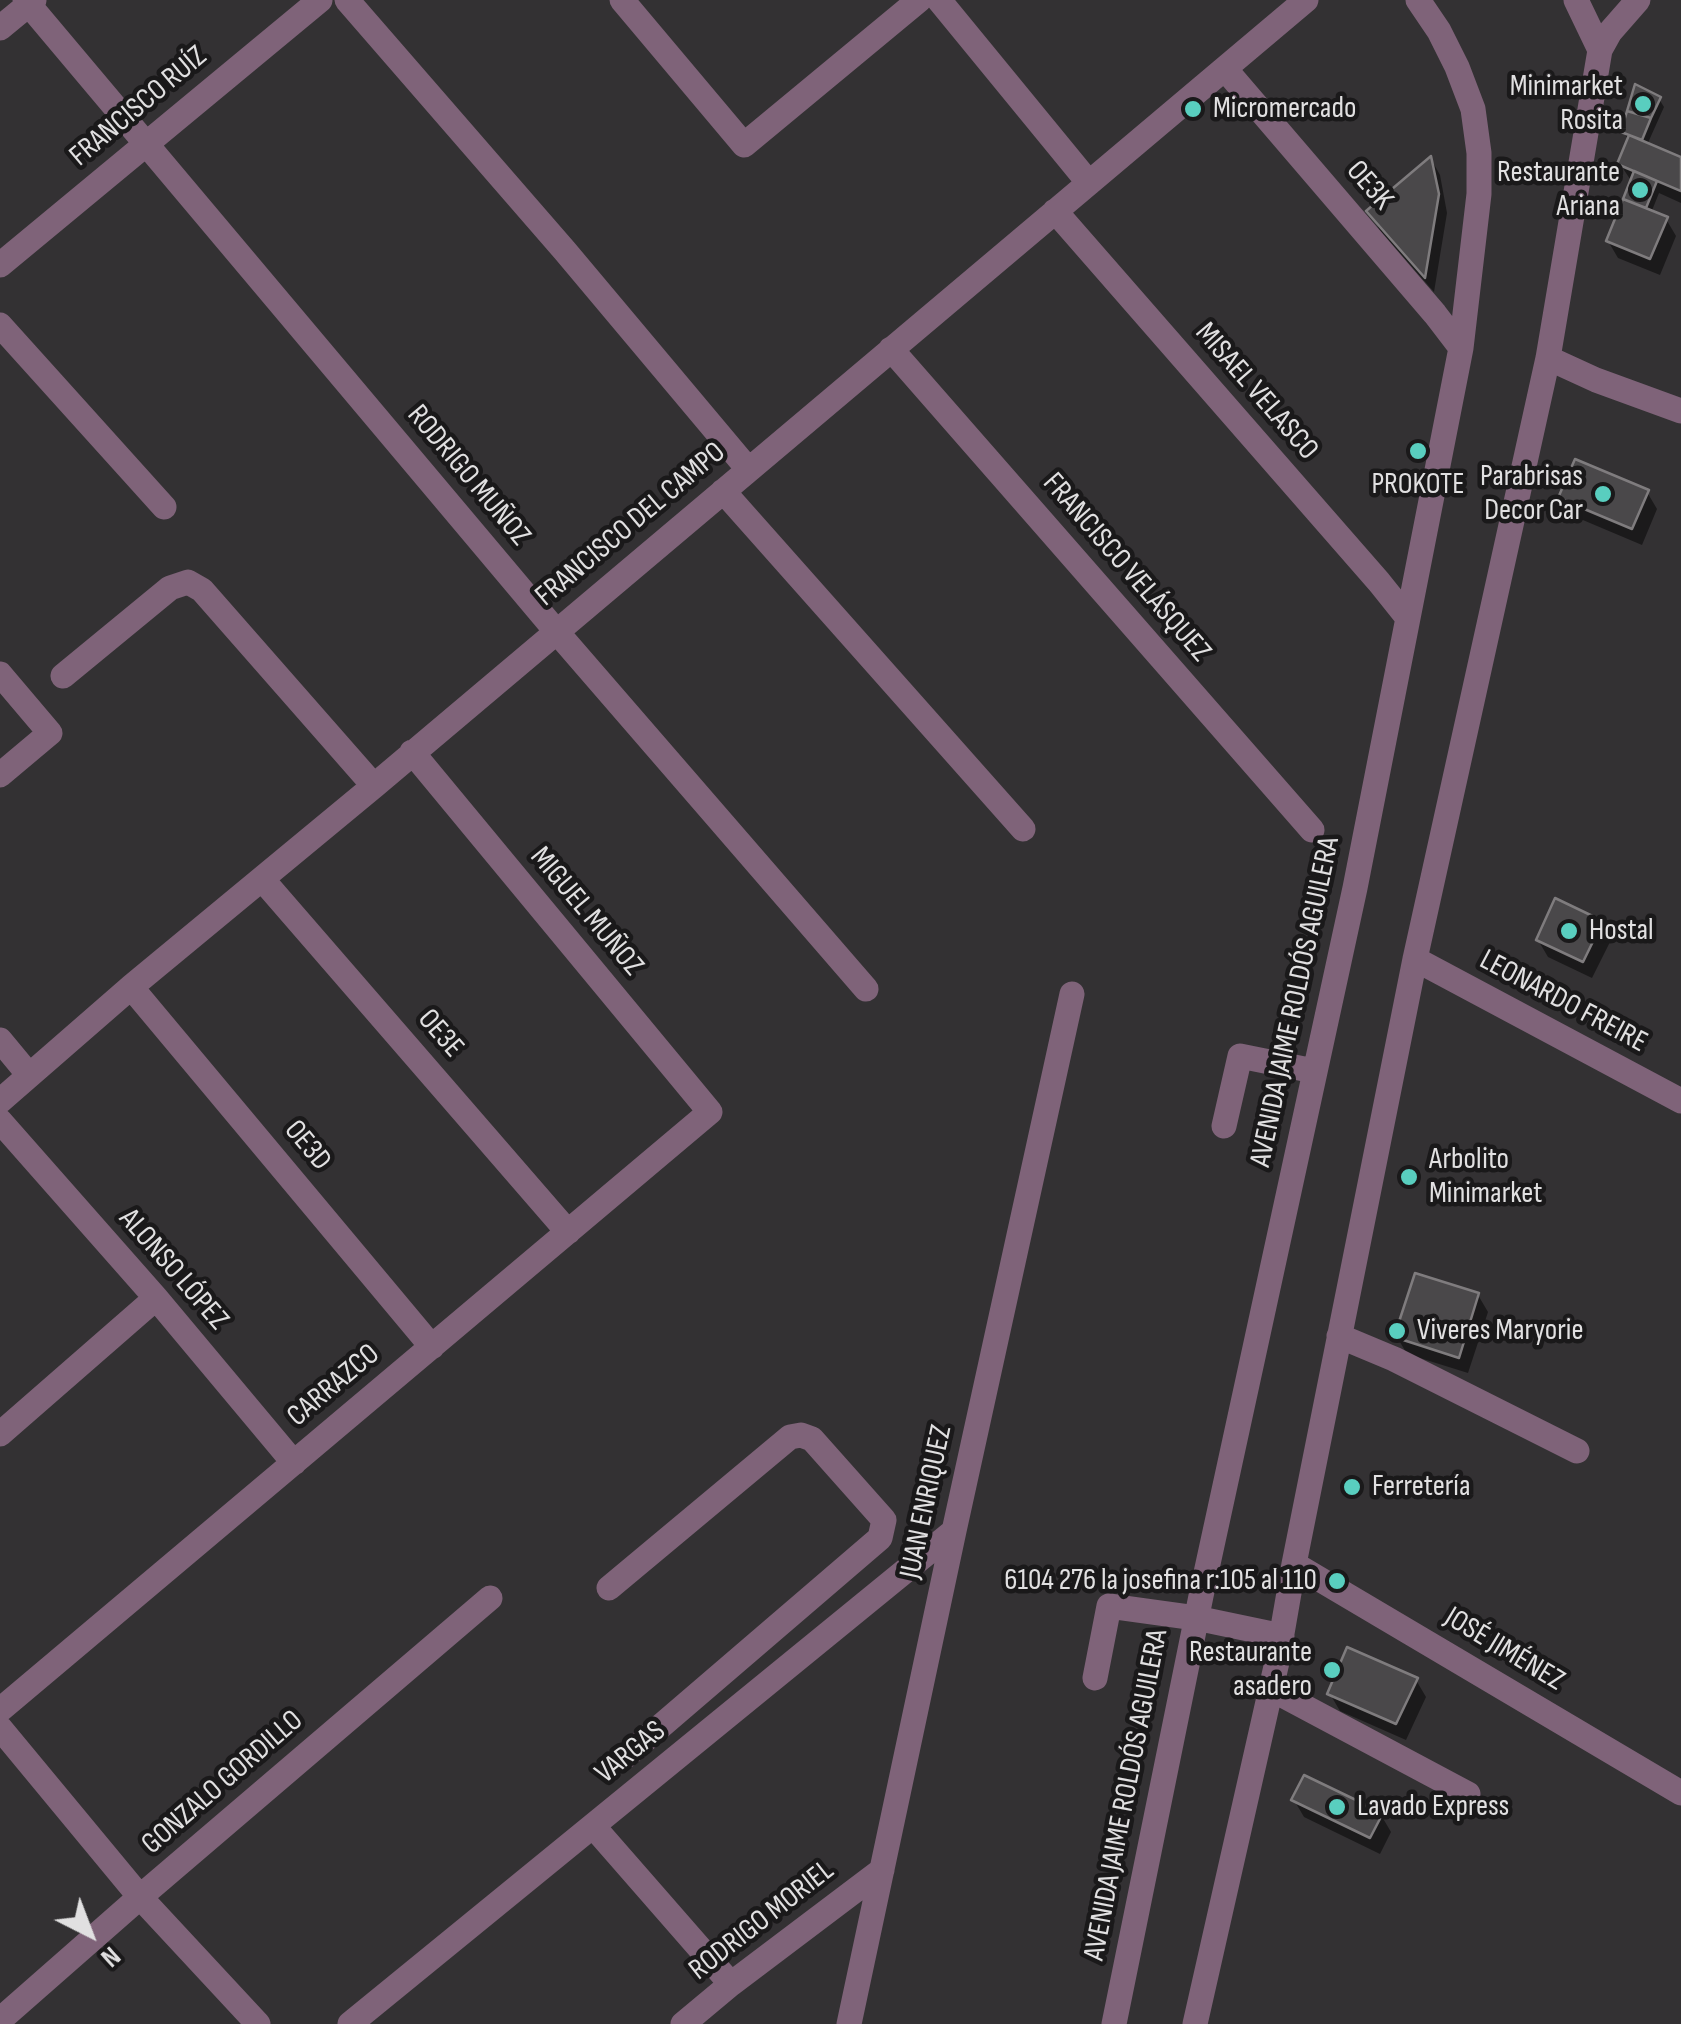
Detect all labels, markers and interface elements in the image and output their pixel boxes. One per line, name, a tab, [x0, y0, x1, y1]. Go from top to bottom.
street label: FRANCISCO RUÍZ	[63, 39, 215, 175]
place label: Minimarket Rosita	[1510, 69, 1623, 140]
place label: Micromercado	[1213, 91, 1356, 127]
marker: Minimarket Rosita	[1632, 93, 1654, 115]
marker: Micromercado	[1182, 98, 1204, 120]
street label: OE3K	[1338, 154, 1400, 218]
place label: Restaurante Ariana	[1497, 155, 1620, 226]
marker: Restaurante Ariana	[1629, 179, 1651, 201]
street label: MISAEL VELASCO	[1187, 316, 1325, 468]
street label: RODRIGO MUÑOZ	[399, 398, 537, 554]
street label: FRANCISCO DEL CAMPO	[529, 435, 733, 615]
marker: PROKOTE	[1407, 440, 1429, 462]
place label: Parabrisas Decor Car	[1480, 459, 1583, 530]
street label: FRANCISCO VELÁSQUEZ	[1034, 466, 1218, 670]
place label: PROKOTE	[1371, 467, 1465, 503]
marker: Parabrisas Decor Car	[1592, 483, 1614, 505]
street label: AVENIDA JAIME ROLDÓS AGUILERA	[1243, 834, 1349, 1170]
street label: MIGUEL MUÑOZ	[522, 840, 650, 984]
place label: Hostal	[1589, 913, 1654, 949]
marker: Hostal	[1558, 920, 1580, 942]
street label: LEONARDO FREIRE	[1473, 943, 1653, 1061]
street label: OE3E	[409, 1003, 471, 1065]
street label: OE3D	[276, 1114, 338, 1178]
place label: Arbolito Minimarket	[1429, 1142, 1542, 1212]
marker: Arbolito Minimarket	[1398, 1166, 1420, 1188]
street label: ALONSO LÓPEZ	[111, 1202, 235, 1338]
place label: Viveres Maryorie	[1417, 1313, 1583, 1349]
marker: Viveres Maryorie	[1386, 1320, 1408, 1342]
street label: CARRAZCO	[281, 1337, 387, 1435]
street label: JUAN ENRIQUEZ	[893, 1422, 961, 1582]
place label: Ferretería	[1372, 1469, 1470, 1505]
marker: Ferretería	[1341, 1476, 1363, 1498]
place label: 6104 276 la josefina r:105 al 110	[1004, 1563, 1317, 1599]
marker: 6104 276 la josefina r:105 al 110	[1326, 1570, 1348, 1592]
street label: JOSÉ JIMÉNEZ	[1438, 1600, 1570, 1700]
street label: AVENIDA JAIME ROLDÓS AGUILERA	[1077, 1627, 1177, 1963]
place label: Restaurante asadero	[1189, 1635, 1312, 1706]
marker: Restaurante asadero	[1321, 1659, 1343, 1681]
street label: GONZALO GORDILLO	[135, 1703, 311, 1863]
street label: VARGAS	[589, 1714, 673, 1792]
place label: Lavado Express	[1357, 1789, 1509, 1825]
marker: Lavado Express	[1326, 1796, 1348, 1818]
street label: RODRIGO MORIEL	[682, 1853, 842, 1989]
north arrow	[40, 1884, 140, 1984]
text: N	[94, 1939, 127, 1974]

